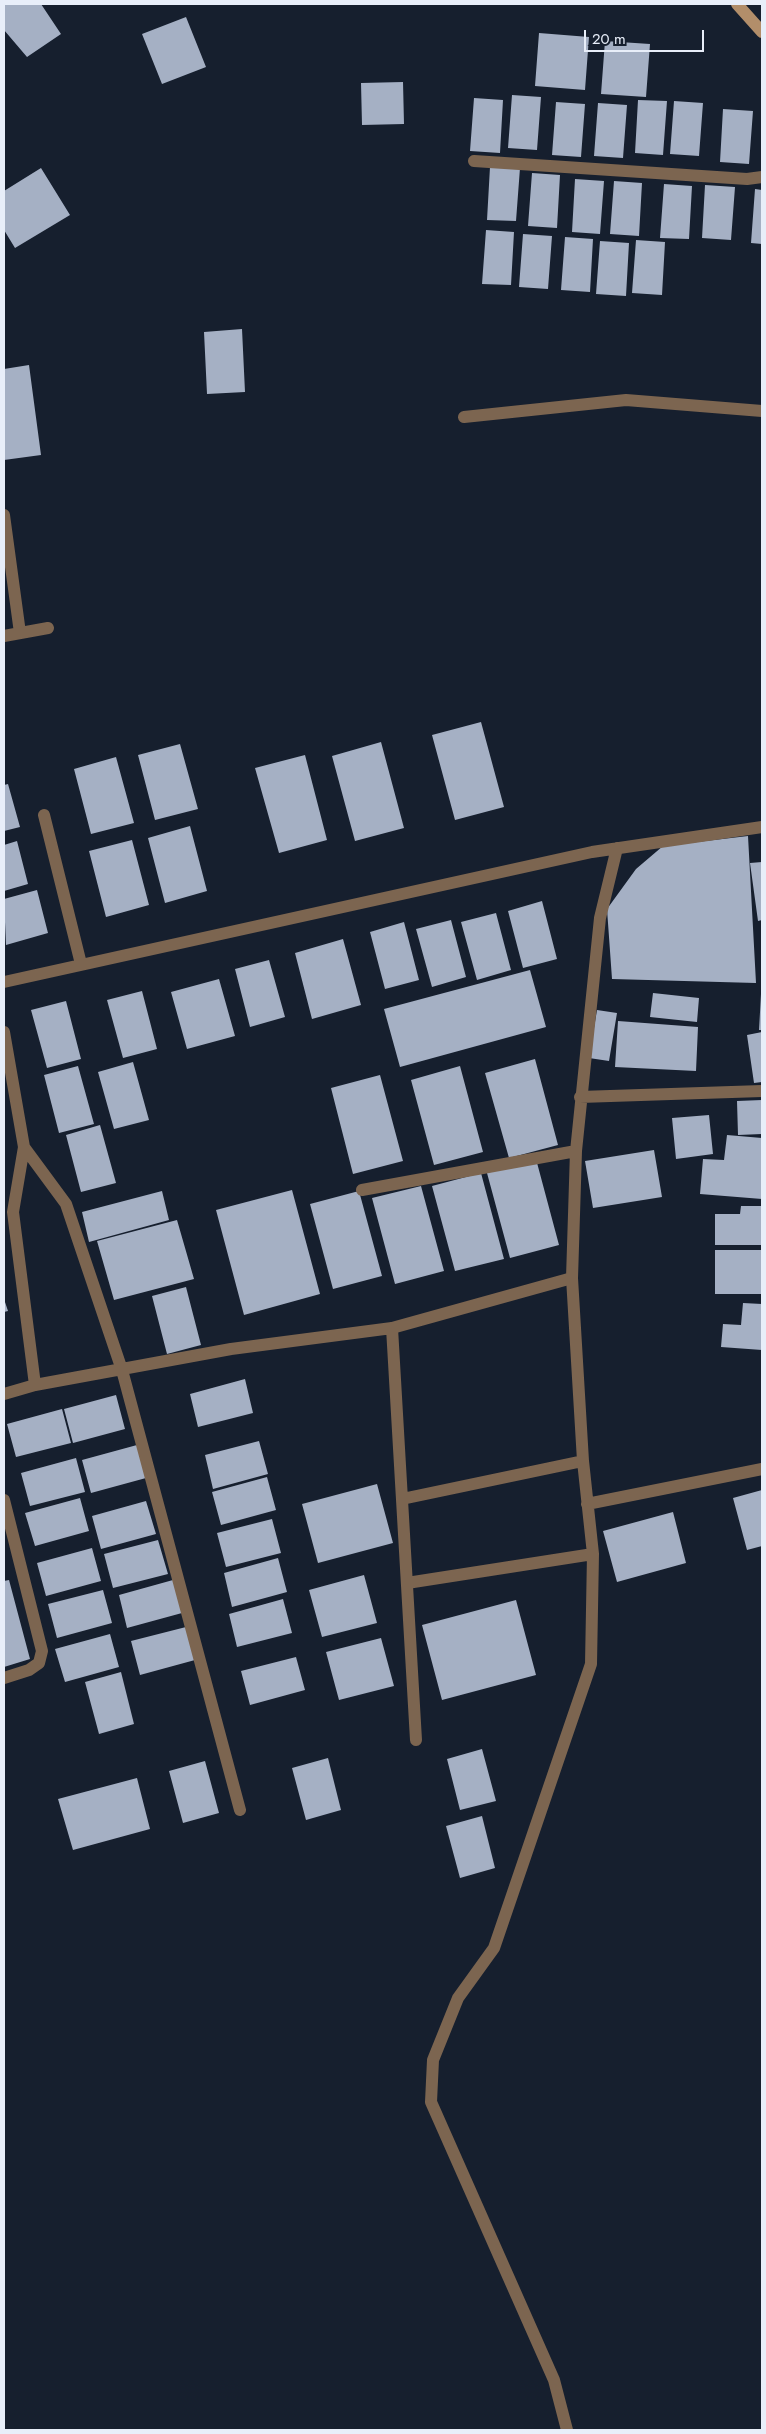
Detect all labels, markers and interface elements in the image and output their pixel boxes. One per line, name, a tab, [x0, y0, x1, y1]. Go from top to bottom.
scale bar	[586, 20, 706, 52]
text: 20 m	[592, 28, 626, 50]

